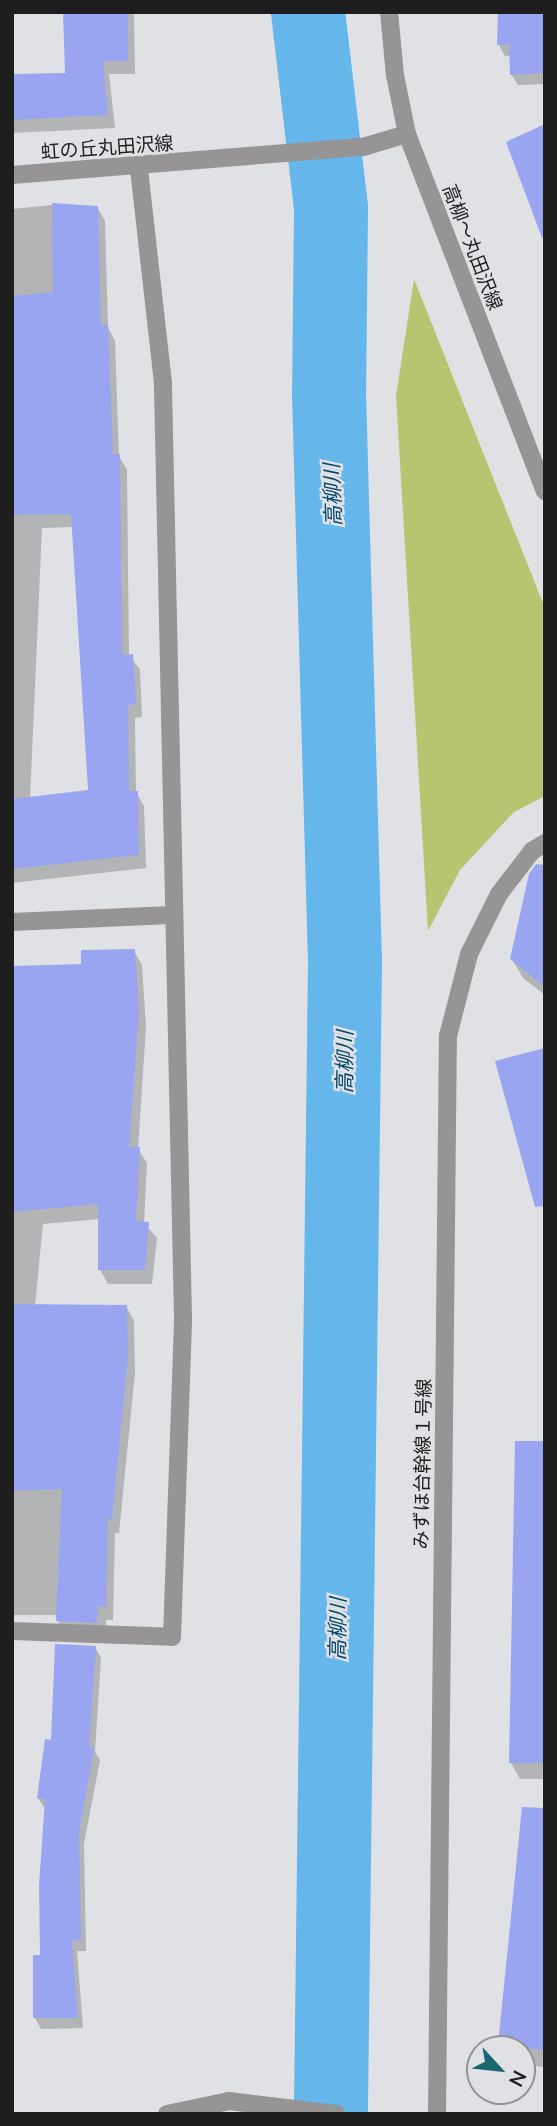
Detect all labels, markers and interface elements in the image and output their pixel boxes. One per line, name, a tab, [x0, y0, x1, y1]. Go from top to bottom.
street label: 虹の丘丸田沢線	[40, 131, 174, 163]
street label: 高柳～丸田沢線	[439, 181, 507, 313]
water label: 高柳川	[318, 463, 346, 527]
water label: 高柳川	[331, 1030, 357, 1094]
street label: みずほ台幹線１号線	[409, 1378, 435, 1550]
water label: 高柳川	[324, 1597, 350, 1661]
north arrow	[466, 2035, 536, 2105]
text: N	[505, 2067, 532, 2091]

